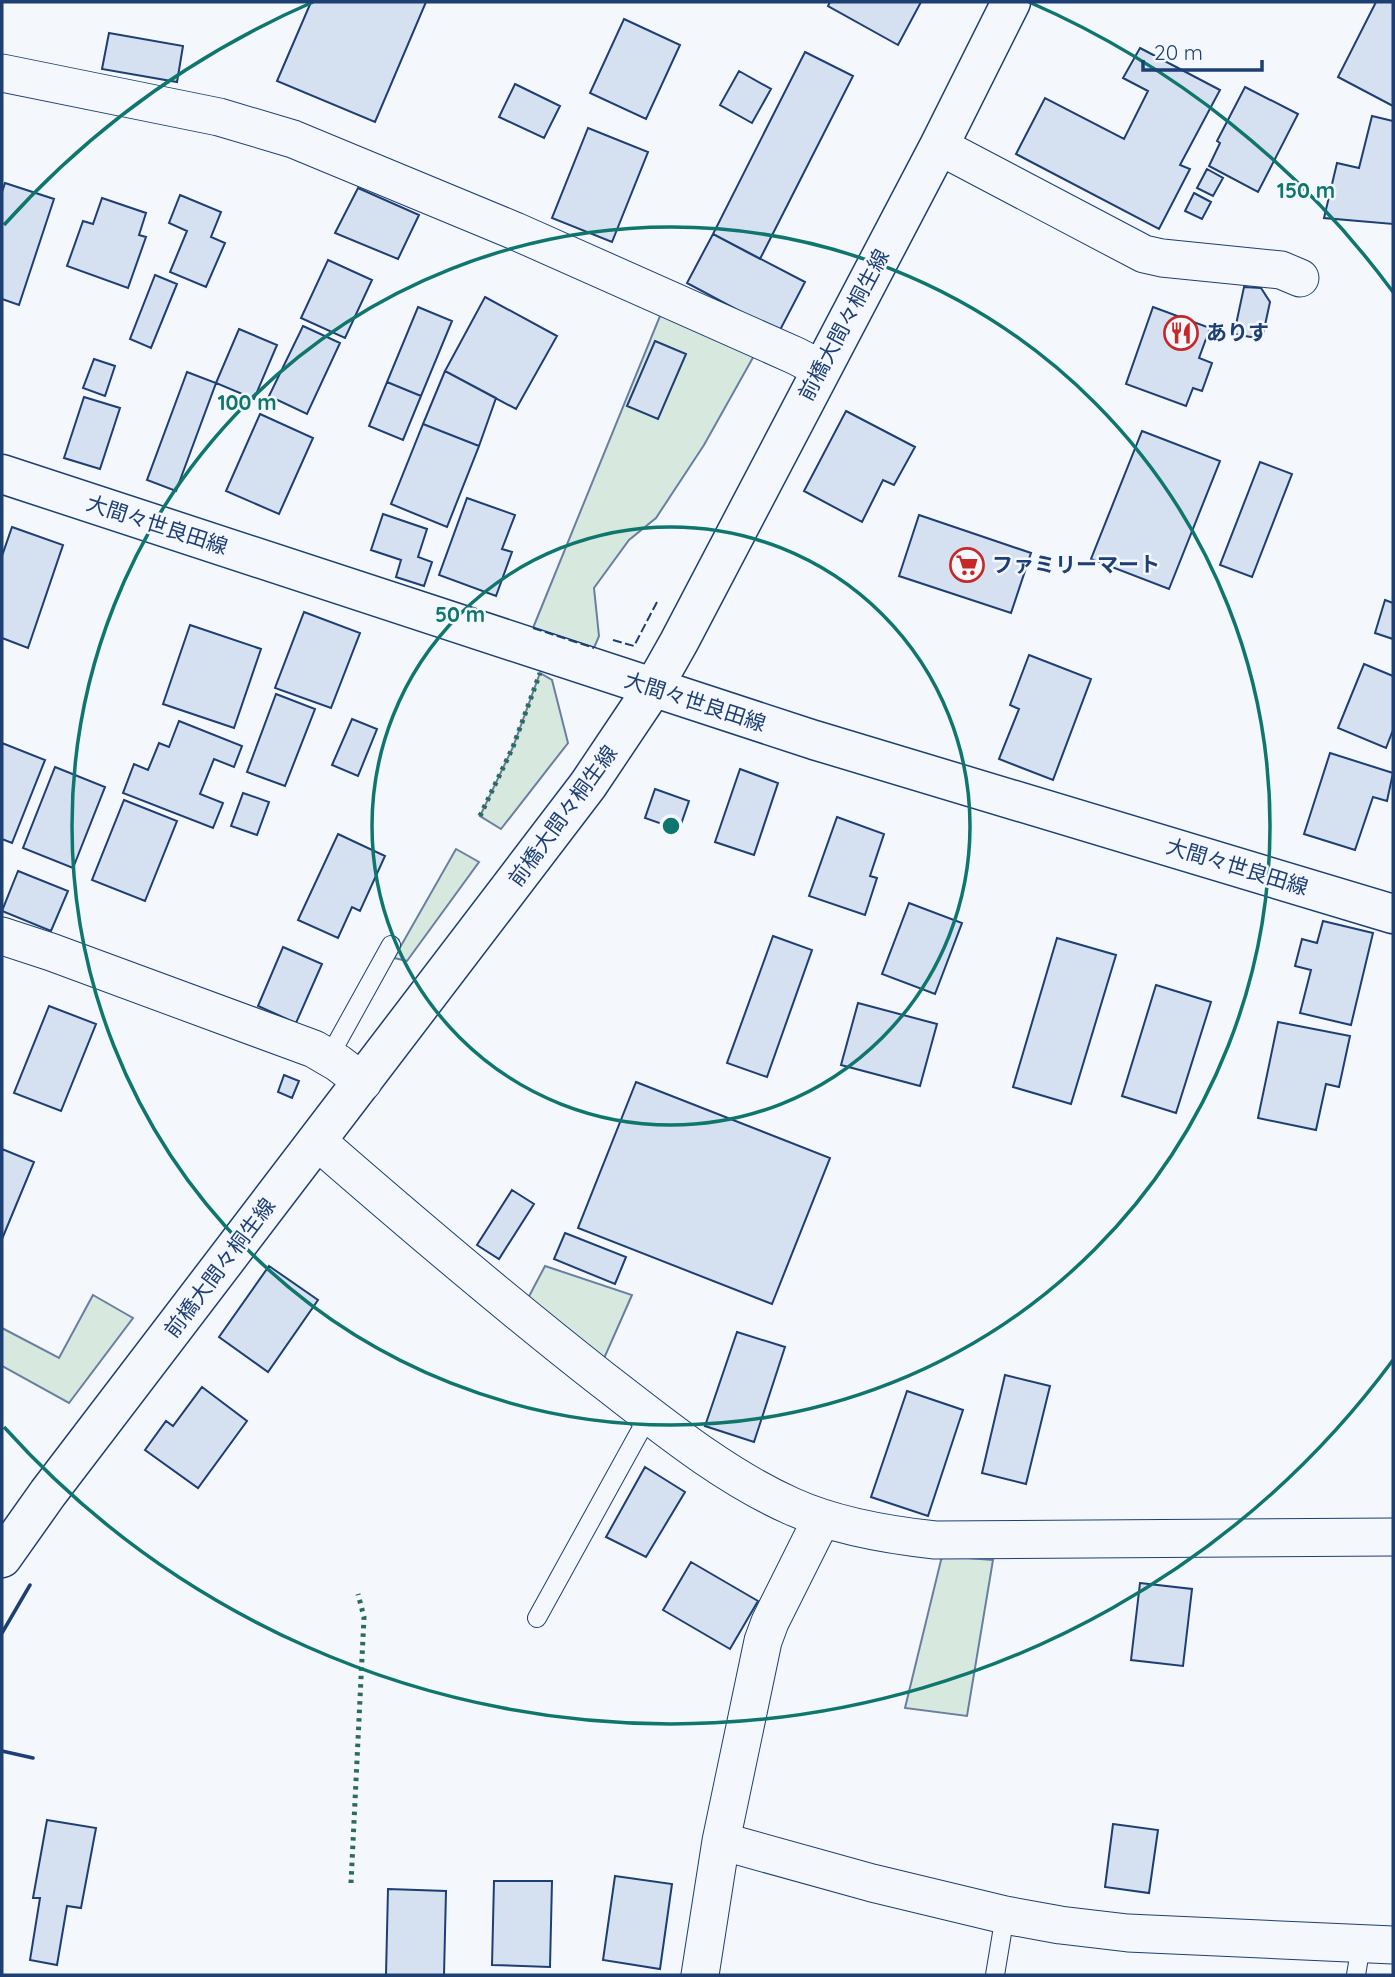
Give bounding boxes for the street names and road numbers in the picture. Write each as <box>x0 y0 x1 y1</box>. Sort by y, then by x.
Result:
street label: 前橋大間々桐生線 <box>792 244 894 405</box>
street label: 大間々世良田線 <box>83 489 231 559</box>
street label: 大間々世良田線 <box>621 666 769 736</box>
street label: 前橋大間々桐生線 <box>502 740 622 891</box>
street label: 大間々世良田線 <box>1163 832 1311 900</box>
street label: 前橋大間々桐生線 <box>158 1192 280 1342</box>

